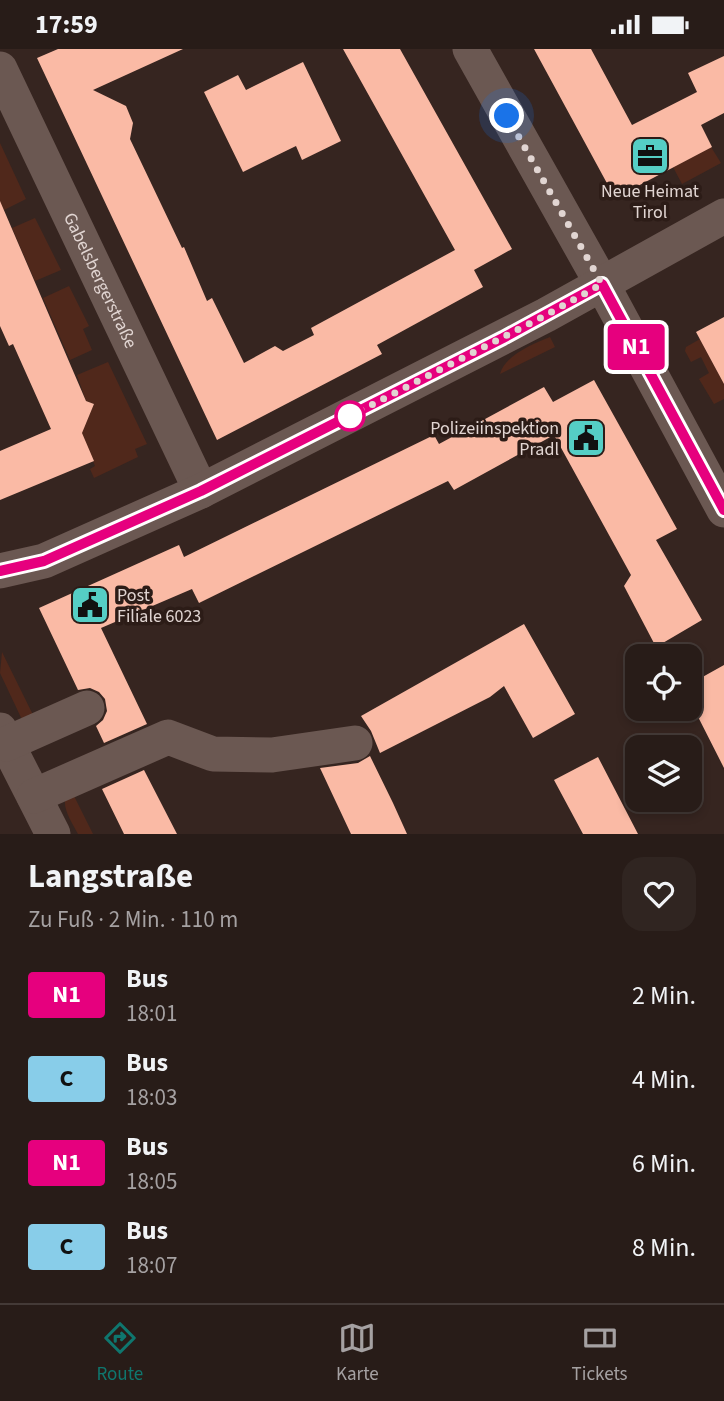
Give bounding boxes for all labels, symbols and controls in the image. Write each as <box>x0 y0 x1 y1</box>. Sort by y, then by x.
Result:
text: 17:59 <box>35 6 98 43</box>
your location <box>489 98 524 133</box>
office icon: Neue Heimat Tirol <box>629 135 671 177</box>
place label: Neue Heimat Tirol <box>601 179 699 225</box>
street label: Gabelsbergerstraße <box>58 208 144 352</box>
line badge: N1 <box>604 324 668 370</box>
text: N1 <box>622 329 650 364</box>
unlabelled marker <box>335 401 365 431</box>
place label: Polizeiinspektion Pradl <box>430 416 559 462</box>
public building icon: Polizeiinspektion Pradl <box>565 417 607 459</box>
place label: Post Filiale 6023 <box>117 583 201 629</box>
public building icon: Post Filiale 6023 <box>69 584 111 626</box>
map controls <box>625 644 702 812</box>
button: locate <box>625 644 702 721</box>
button: layers <box>625 735 702 812</box>
text: Langstraße <box>28 853 193 900</box>
button: heart <box>622 857 696 931</box>
text: Zu Fuß · 2 Min. · 110 m <box>28 903 238 936</box>
text: Bus <box>126 960 168 997</box>
text: N1 <box>52 977 81 1012</box>
text: 2 Min. <box>632 977 696 1014</box>
text: 18:01 <box>126 997 177 1030</box>
text: Bus <box>126 1044 168 1081</box>
text: C <box>60 1061 73 1096</box>
text: 4 Min. <box>632 1061 696 1098</box>
text: 18:03 <box>126 1081 177 1114</box>
text: Bus <box>126 1128 168 1165</box>
text: N1 <box>52 1145 81 1180</box>
text: 6 Min. <box>632 1145 696 1182</box>
text: 18:05 <box>126 1165 177 1198</box>
text: Bus <box>126 1212 168 1249</box>
text: C <box>60 1229 73 1264</box>
text: 8 Min. <box>632 1229 696 1266</box>
text: 18:07 <box>126 1249 177 1282</box>
tab: Route <box>96 1319 143 1388</box>
tab: Karte <box>336 1319 379 1388</box>
tab: Tickets <box>572 1319 628 1388</box>

